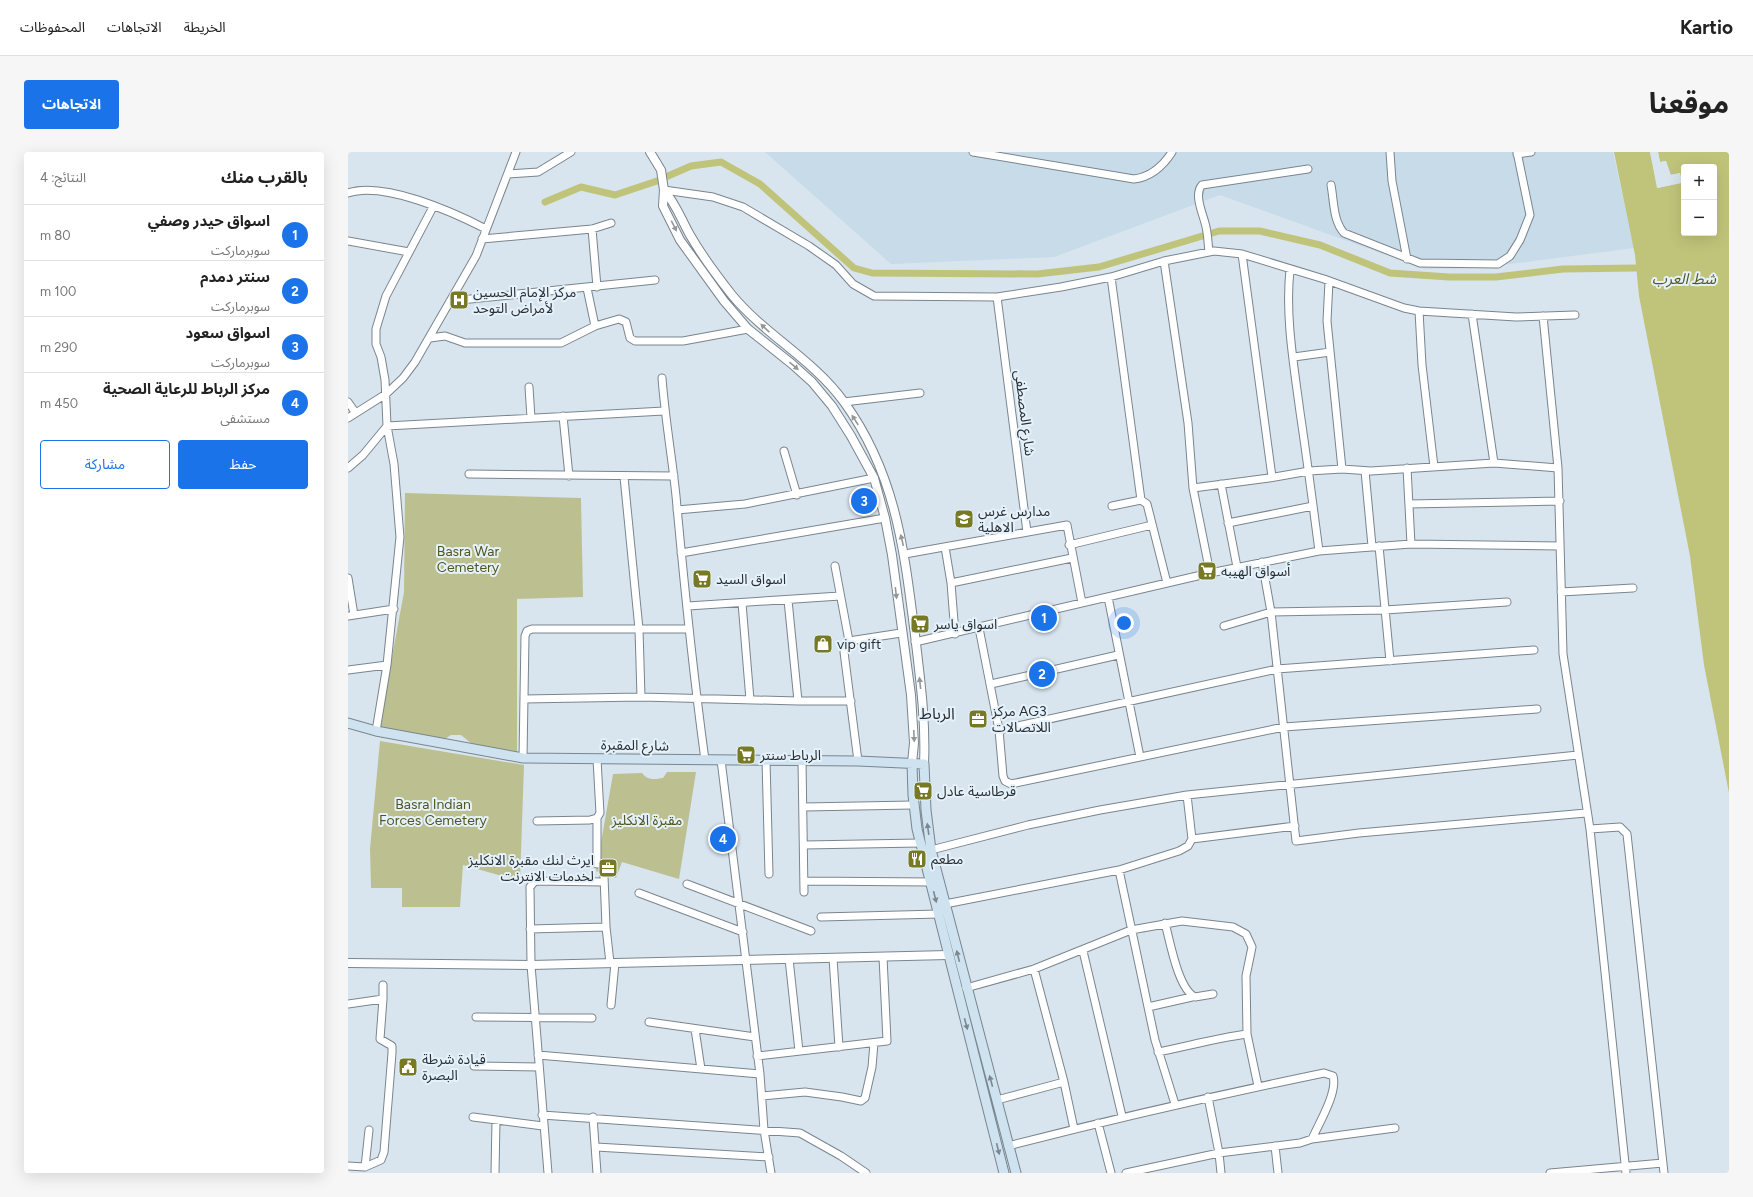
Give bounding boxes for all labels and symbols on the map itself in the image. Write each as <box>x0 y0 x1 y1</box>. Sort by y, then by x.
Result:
one-way arrow <box>670 221 677 232</box>
water label: شط العرب <box>1652 270 1716 288</box>
place label: مركز الإمام الحسين لأمراض التوحد <box>473 284 576 317</box>
hospital icon: مركز الإمام الحسين لأمراض التوحد <box>448 289 470 311</box>
one-way arrow <box>760 324 769 333</box>
one-way arrow <box>789 361 799 370</box>
street label: شارع المصطفى <box>1009 369 1038 457</box>
one-way arrow <box>851 415 859 425</box>
pin: 3 <box>851 486 877 516</box>
place label: مدارس غرس الاهلية <box>978 503 1050 536</box>
school or university icon: مدارس غرس الاهلية <box>953 508 975 530</box>
one-way arrow <box>898 534 904 546</box>
park label: Basra War Cemetery <box>437 543 500 576</box>
supermarket icon: أسواق الهيبه <box>1196 560 1218 582</box>
place label: أسواق الهيبه <box>1221 562 1291 580</box>
supermarket icon: اسواق السيد <box>691 568 713 590</box>
place label: اسواق السيد <box>716 571 786 588</box>
one-way arrow <box>893 587 899 599</box>
pin: 1 <box>1031 603 1057 633</box>
supermarket icon: اسواق ياسر <box>909 613 931 635</box>
your location <box>1114 613 1134 633</box>
place label: اسواق ياسر <box>933 616 997 633</box>
shop icon: vip gift <box>812 633 834 655</box>
place label: vip gift <box>837 636 881 653</box>
pin: 2 <box>1029 659 1055 689</box>
one-way arrow <box>917 677 923 689</box>
place label: مركز AG3 اللاتصالات <box>991 703 1051 736</box>
district label: الرباط <box>919 704 955 723</box>
office icon: مركز AG3 اللاتصالات <box>967 708 989 730</box>
one-way arrow <box>911 730 917 743</box>
street label: شارع المقبرة <box>601 736 669 757</box>
supermarket icon: الرباط سنتر <box>735 744 757 766</box>
place label: الرباط سنتر <box>759 747 821 764</box>
supermarket icon: قرطاسية عادل <box>912 780 934 802</box>
place label: قرطاسية عادل <box>937 783 1016 800</box>
park label: Basra Indian Forces Cemetery <box>379 796 488 829</box>
park label: مقبرة الانكليز <box>611 812 682 829</box>
one-way arrow <box>924 823 931 835</box>
pin: 4 <box>710 824 736 854</box>
restaurant icon: مطعم <box>906 848 928 870</box>
place label: مطعم <box>931 851 963 870</box>
place label: ايرث لنك مقبرة الانكليز لخدمات الانترنت <box>467 852 594 885</box>
office icon: ايرث لنك مقبرة الانكليز لخدمات الانترنت <box>597 857 619 879</box>
one-way arrow <box>932 891 938 903</box>
one-way arrow <box>955 949 961 961</box>
one-way arrow <box>963 1017 969 1030</box>
place label: قيادة شرطة البصرة <box>422 1051 486 1084</box>
public building icon: قيادة شرطة البصرة <box>397 1056 419 1078</box>
one-way arrow <box>988 1075 994 1087</box>
one-way arrow <box>996 1143 1002 1156</box>

